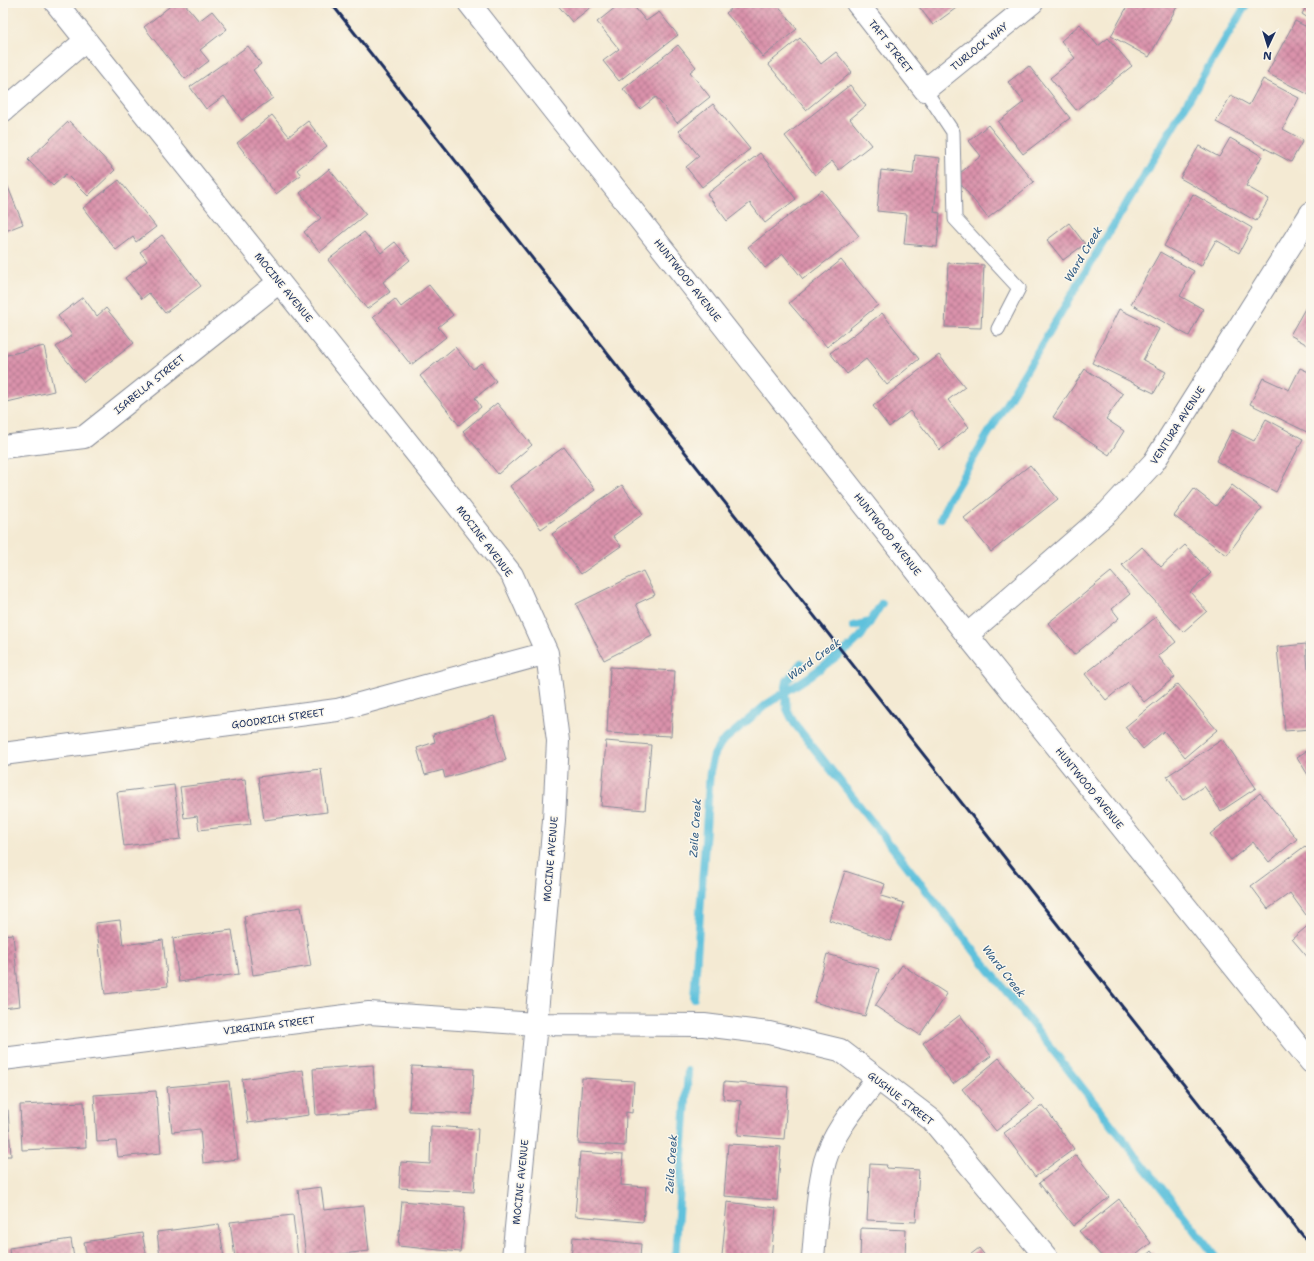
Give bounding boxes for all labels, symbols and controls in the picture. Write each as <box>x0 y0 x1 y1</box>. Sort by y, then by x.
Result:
street label: TAFT STREET <box>866 17 916 76</box>
street label: TURLOCK WAY <box>948 19 1011 73</box>
north arrow <box>1248 26 1288 66</box>
text: N <box>1262 48 1272 63</box>
water label: Ward Creek <box>1061 223 1106 285</box>
street label: HUNTWOOD AVENUE <box>651 236 724 324</box>
street label: MOCINE AVENUE <box>252 250 316 325</box>
street label: ISABELLA STREET <box>111 352 188 417</box>
street label: VENTURA AVENUE <box>1147 384 1208 467</box>
street label: HUNTWOOD AVENUE <box>851 490 924 578</box>
street label: MOCINE AVENUE <box>454 503 516 579</box>
water label: Ward Creek <box>785 635 845 684</box>
street label: GOODRICH STREET <box>231 706 326 731</box>
street label: HUNTWOOD AVENUE <box>1053 745 1127 832</box>
water label: Zeile Creek <box>686 797 705 858</box>
street label: MOCINE AVENUE <box>540 816 561 902</box>
water label: Ward Creek <box>978 942 1029 1001</box>
street label: VIRGINIA STREET <box>223 1013 316 1038</box>
street label: GUSHUE STREET <box>865 1069 936 1128</box>
water label: Zeile Creek <box>662 1133 681 1194</box>
street label: MOCINE AVENUE <box>510 1139 531 1225</box>

